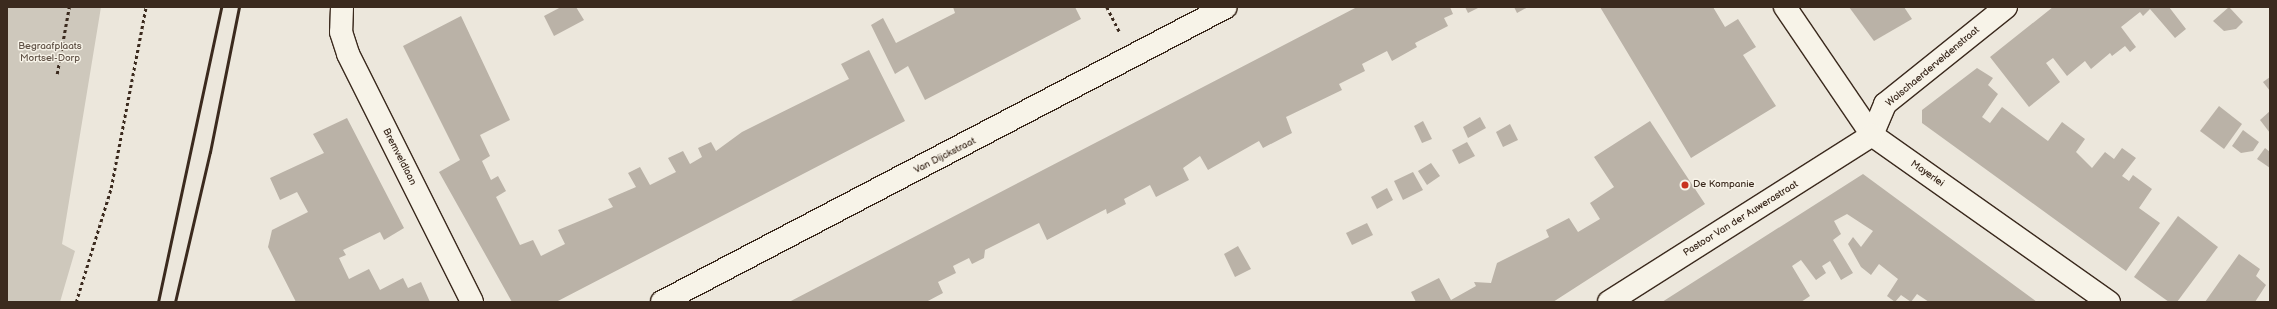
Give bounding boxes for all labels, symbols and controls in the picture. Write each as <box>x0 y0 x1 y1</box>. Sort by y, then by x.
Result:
street label: Wolschaerderveldenstraat <box>1884 24 1982 110</box>
park label: Begraafplaats Mortsel-Dorp <box>18 40 82 64</box>
street label: Bremveldlaan <box>380 127 418 187</box>
street label: Van Dijckstraat <box>912 135 978 177</box>
street label: Mayerlei <box>1908 158 1946 190</box>
street label: Pastoor Van der Auwerastraat <box>1681 179 1801 259</box>
place label: De Kompanie <box>1693 179 1754 191</box>
marker: De Kompanie <box>1680 180 1690 190</box>

